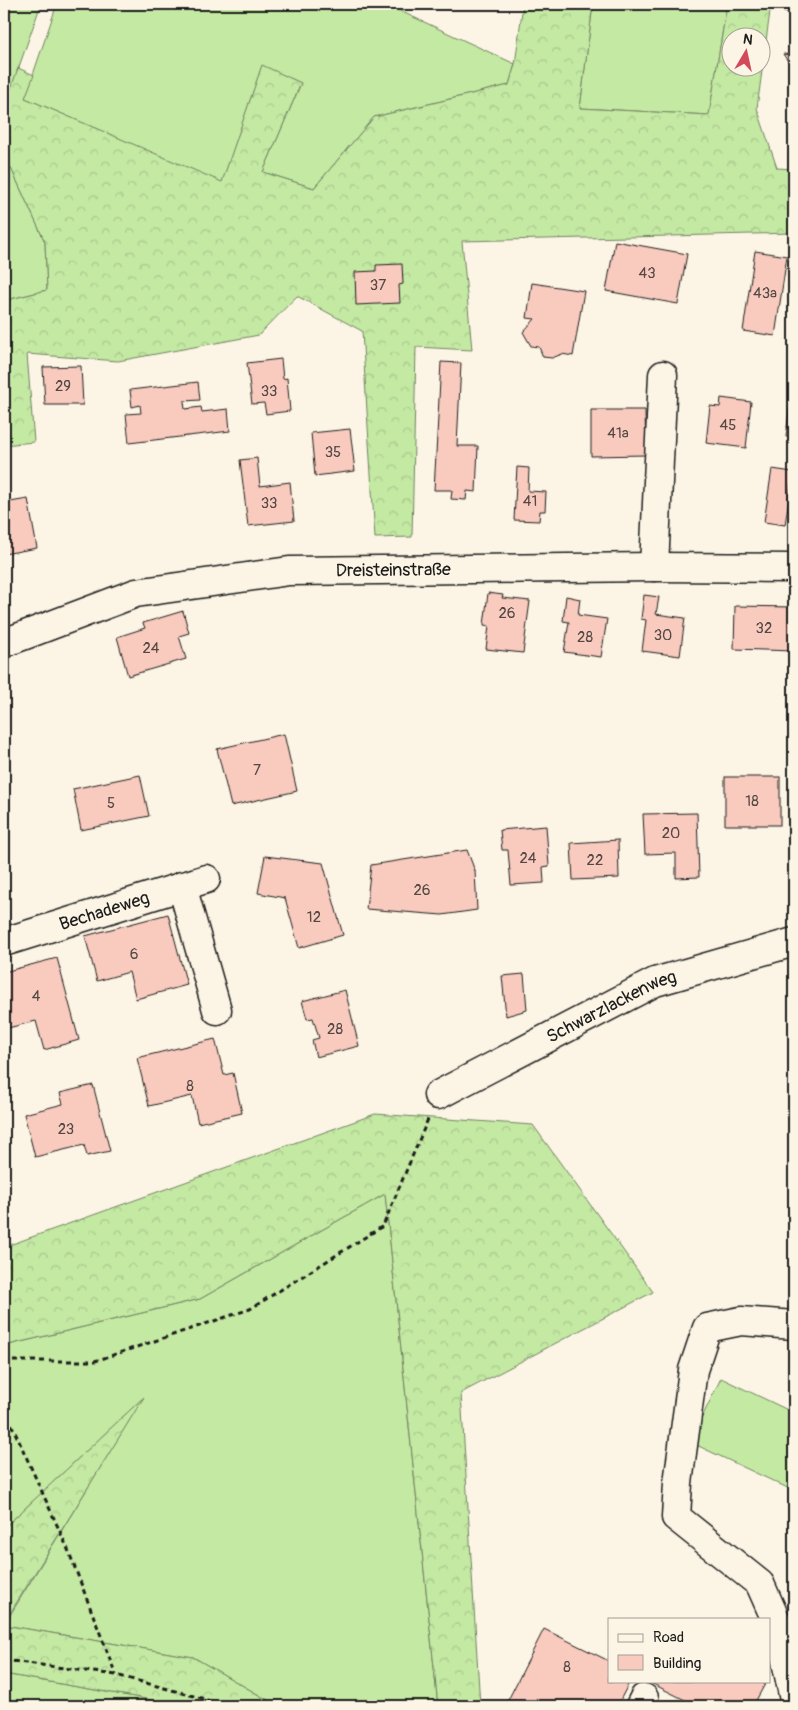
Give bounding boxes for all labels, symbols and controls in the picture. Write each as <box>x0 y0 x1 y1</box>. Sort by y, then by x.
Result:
north arrow <box>720 28 770 78</box>
text: N <box>742 31 754 49</box>
house number: 43 <box>638 264 656 283</box>
house number: 37 <box>370 276 386 295</box>
house number: 43a <box>753 284 777 303</box>
house number: 29 <box>55 377 71 396</box>
house number: 33 <box>261 382 277 401</box>
house number: 45 <box>720 416 736 435</box>
house number: 41a <box>607 424 629 443</box>
house number: 35 <box>325 443 341 462</box>
house number: 41 <box>523 492 537 511</box>
house number: 33 <box>261 494 277 513</box>
street label: Dreisteinstraße <box>335 558 451 582</box>
house number: 26 <box>498 604 516 623</box>
house number: 32 <box>756 619 772 638</box>
house number: 30 <box>654 626 672 645</box>
house number: 28 <box>577 628 593 647</box>
house number: 24 <box>142 639 160 658</box>
house number: 7 <box>253 761 261 780</box>
house number: 18 <box>745 792 759 811</box>
house number: 5 <box>107 794 115 813</box>
house number: 20 <box>662 824 680 843</box>
house number: 24 <box>519 849 537 868</box>
house number: 22 <box>587 851 603 870</box>
house number: 26 <box>413 881 431 900</box>
street label: Bechadeweg <box>57 886 152 936</box>
house number: 12 <box>307 908 321 927</box>
house number: 6 <box>130 945 138 964</box>
street label: Schwarzlackenweg <box>543 965 679 1049</box>
house number: 4 <box>32 987 41 1006</box>
house number: 28 <box>327 1020 343 1039</box>
house number: 8 <box>186 1077 194 1096</box>
house number: 23 <box>58 1120 74 1139</box>
legend <box>608 1618 770 1682</box>
text: Road <box>653 1628 684 1647</box>
text: Building <box>653 1654 701 1673</box>
house number: 8 <box>563 1658 571 1677</box>

